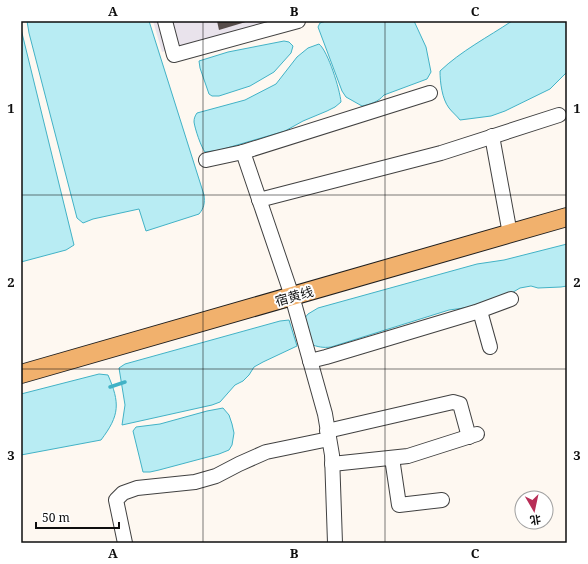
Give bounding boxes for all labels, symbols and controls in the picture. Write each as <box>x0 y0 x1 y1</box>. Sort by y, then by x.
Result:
text: A <box>108 2 118 20</box>
text: B <box>290 2 299 20</box>
text: C <box>471 2 480 20</box>
text: 1 <box>7 99 15 117</box>
text: 1 <box>573 99 581 117</box>
text: 2 <box>7 273 15 291</box>
text: 2 <box>573 273 581 291</box>
street label: 宿黄线 <box>273 282 315 310</box>
text: 3 <box>7 446 15 464</box>
text: 3 <box>573 446 581 464</box>
north arrow <box>514 490 554 530</box>
scale bar <box>36 504 119 530</box>
text: 50 m <box>42 509 70 526</box>
text: 北 <box>529 512 542 529</box>
text: A <box>108 544 118 562</box>
text: B <box>290 544 299 562</box>
text: C <box>471 544 480 562</box>

